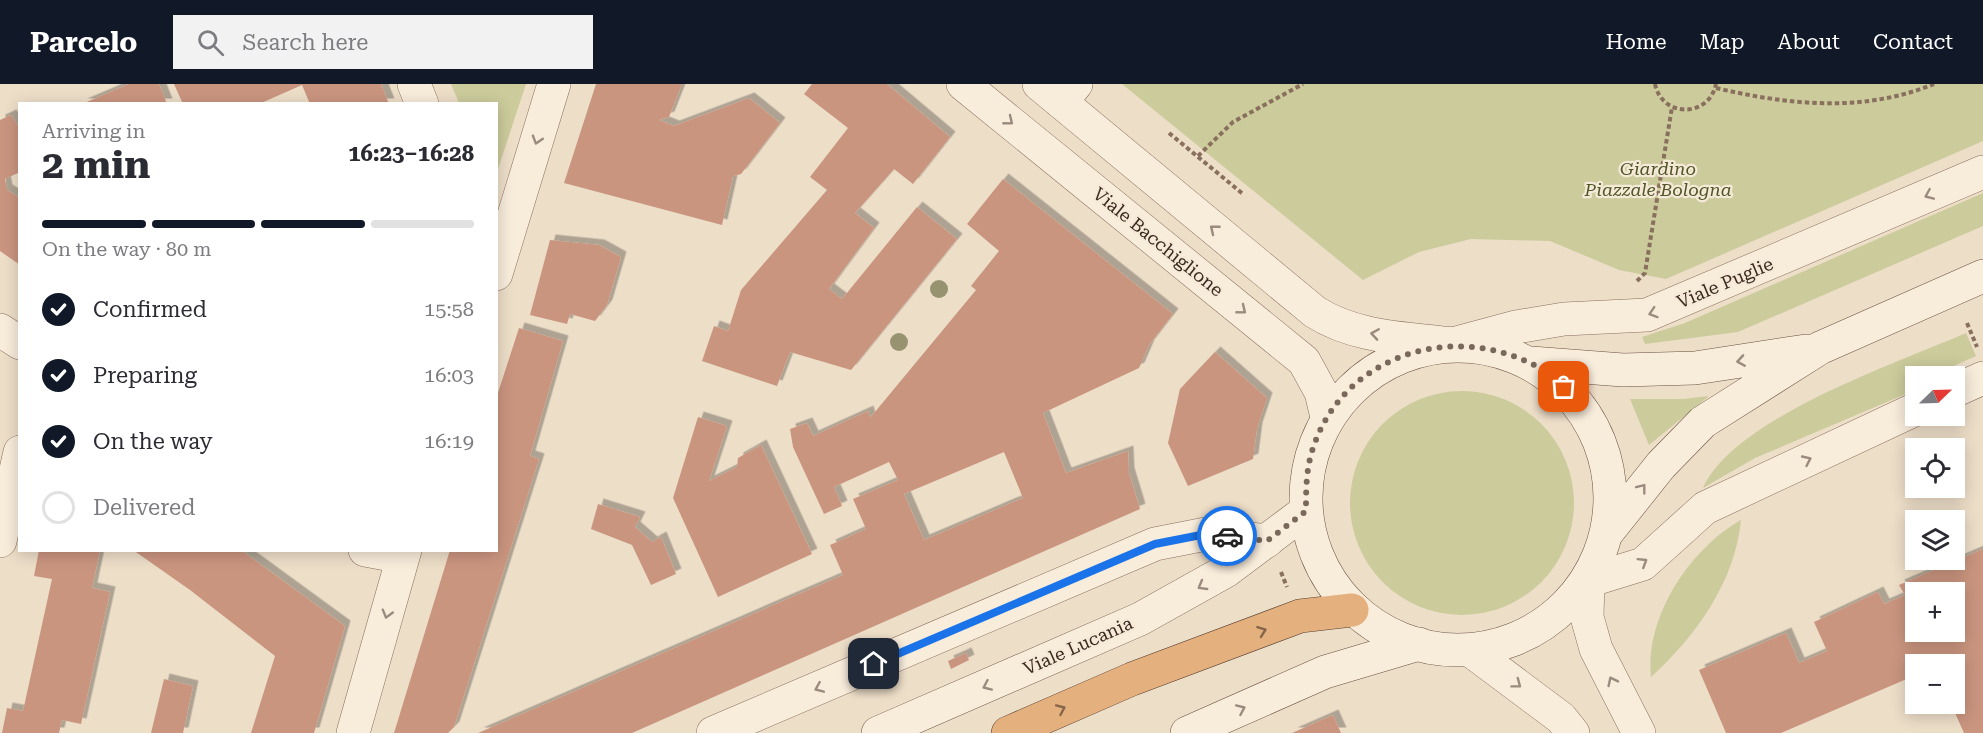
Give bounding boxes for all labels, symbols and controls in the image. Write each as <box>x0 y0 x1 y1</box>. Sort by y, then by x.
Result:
search box <box>173 15 593 69</box>
text: Parcelo <box>30 26 137 59</box>
icon: search <box>194 26 227 59</box>
text: Search here <box>242 30 368 55</box>
text: Home <box>1606 30 1667 54</box>
text: Map <box>1700 30 1745 54</box>
text: About <box>1778 30 1840 54</box>
text: Contact <box>1873 30 1953 54</box>
one-way arrow <box>1002 114 1013 125</box>
text: Arriving in <box>42 119 145 143</box>
one-way arrow <box>532 134 544 145</box>
text: 16:23–16:28 <box>348 141 474 166</box>
text: 2 min <box>42 142 150 188</box>
park label: Giardino Piazzale Bologna <box>1583 158 1732 200</box>
street label: Viale Bacchiglione <box>1089 183 1228 301</box>
one-way arrow <box>1925 188 1936 200</box>
one-way arrow <box>1210 225 1221 236</box>
text: On the way · 80 m <box>42 237 212 261</box>
street label: Viale Puglie <box>1674 253 1776 312</box>
icon: check <box>42 293 75 326</box>
text: Confirmed <box>93 297 207 322</box>
text: 15:58 <box>424 297 474 321</box>
one-way arrow <box>1235 303 1246 314</box>
one-way arrow <box>1648 305 1659 318</box>
one-way arrow <box>1370 328 1380 341</box>
one-way arrow <box>1737 354 1747 367</box>
icon: check <box>42 359 75 392</box>
pin <box>1538 361 1589 412</box>
text: Preparing <box>93 363 197 388</box>
text: 16:03 <box>424 363 474 387</box>
north arrow <box>1905 366 1965 426</box>
map controls <box>1905 366 1965 714</box>
icon: bag <box>1547 370 1580 403</box>
icon: check <box>42 425 75 458</box>
text: On the way <box>93 429 213 454</box>
text: 16:19 <box>424 429 474 453</box>
button: locate <box>1905 438 1965 498</box>
one-way arrow <box>1800 456 1811 468</box>
one-way arrow <box>1635 484 1646 495</box>
text: Delivered <box>93 495 195 520</box>
courier <box>1197 506 1257 566</box>
button: layers <box>1905 510 1965 570</box>
icon: car <box>1211 520 1244 553</box>
one-way arrow <box>1637 557 1647 569</box>
one-way arrow <box>1198 578 1208 590</box>
button: + <box>1905 582 1965 642</box>
one-way arrow <box>382 608 394 619</box>
street label: Viale Lucania <box>1020 612 1136 679</box>
one-way arrow <box>1256 625 1267 638</box>
pin <box>848 638 899 689</box>
icon: home <box>857 647 890 680</box>
button: − <box>1905 654 1965 714</box>
one-way arrow <box>1511 677 1522 688</box>
one-way arrow <box>1607 677 1619 688</box>
one-way arrow <box>982 678 993 690</box>
one-way arrow <box>815 681 826 693</box>
one-way arrow <box>1055 705 1066 717</box>
one-way arrow <box>1234 705 1245 717</box>

